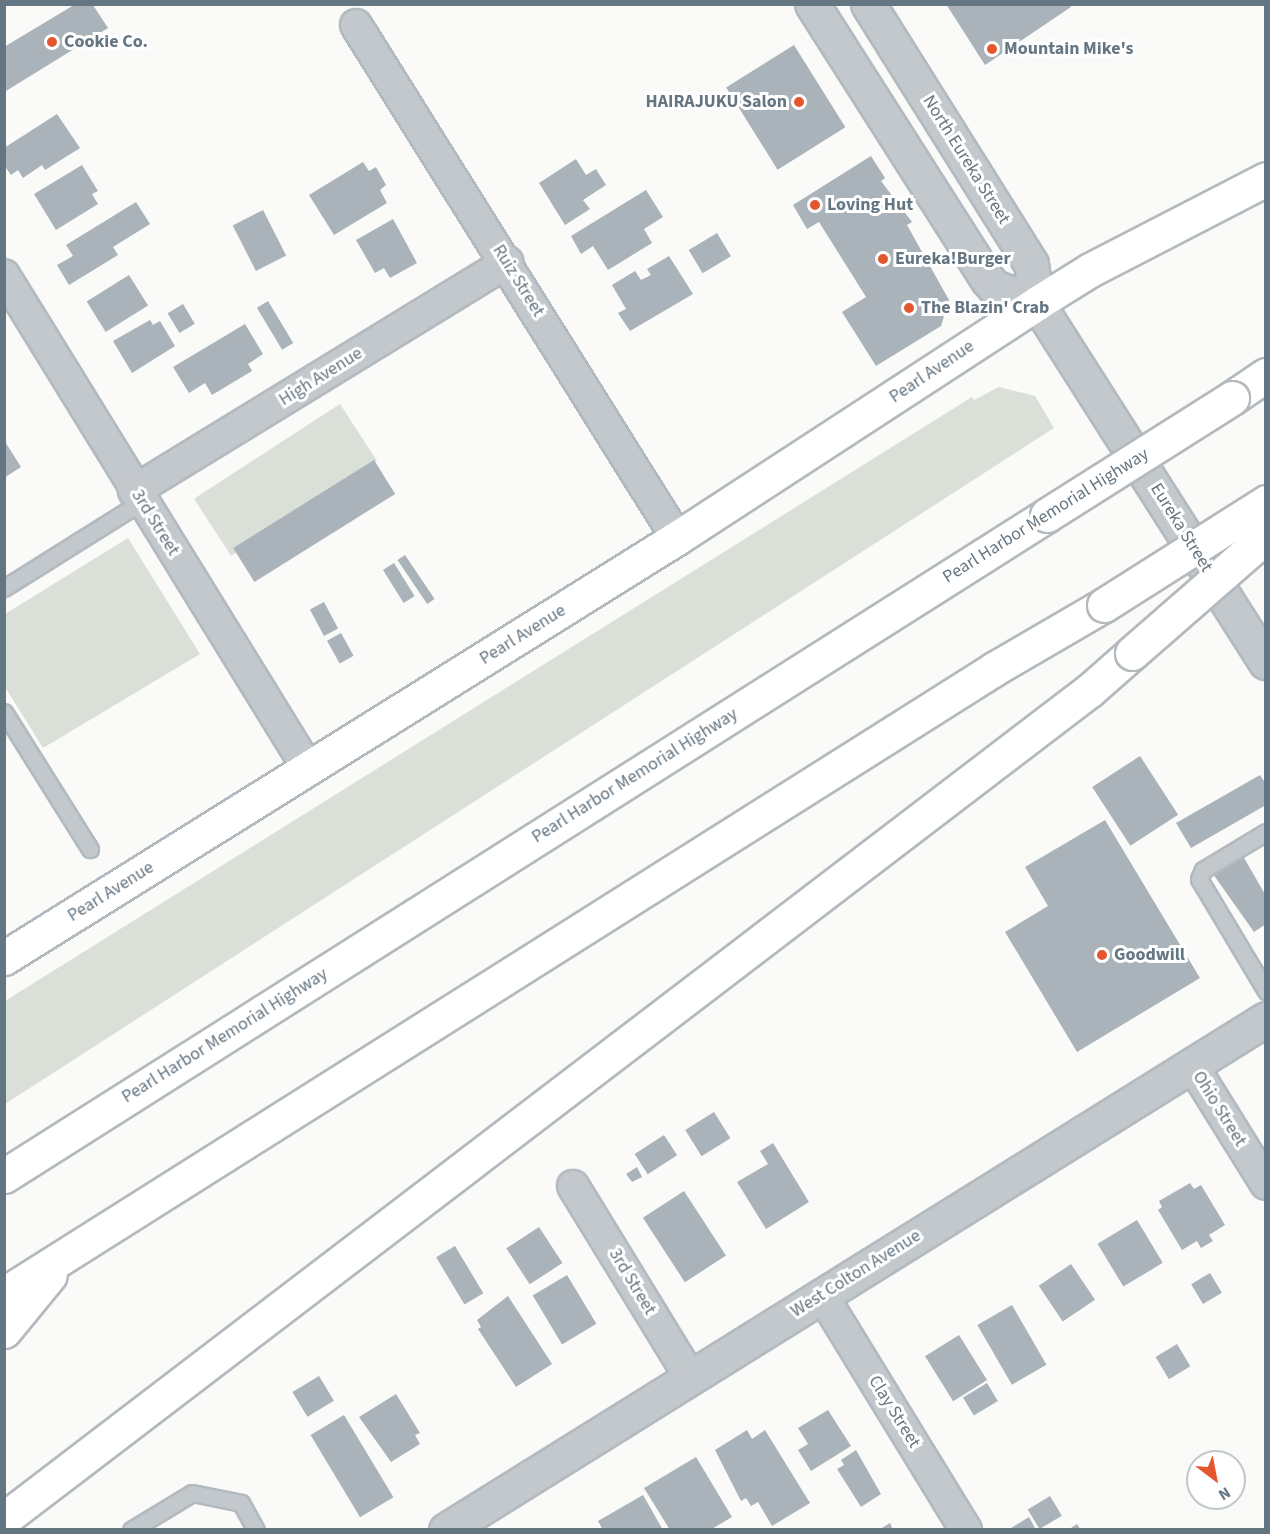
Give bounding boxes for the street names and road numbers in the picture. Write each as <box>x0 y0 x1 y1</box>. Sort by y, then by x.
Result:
street label: North Eureka Street <box>918 92 1014 228</box>
street label: Ruiz Street <box>487 241 549 321</box>
street label: Pearl Avenue <box>886 336 978 408</box>
street label: High Avenue <box>275 343 367 411</box>
street label: Pearl Harbor Memorial Highway <box>939 444 1153 588</box>
street label: Eureka Street <box>1145 480 1217 576</box>
street label: 3rd Street <box>126 486 184 560</box>
street label: Pearl Avenue <box>476 600 570 670</box>
street label: Pearl Harbor Memorial Highway <box>528 704 742 848</box>
street label: Pearl Avenue <box>64 857 158 927</box>
street label: Pearl Harbor Memorial Highway <box>118 964 332 1108</box>
street label: Ohio Street <box>1187 1067 1251 1151</box>
street label: West Colton Avenue <box>787 1225 925 1323</box>
street label: 3rd Street <box>604 1245 660 1319</box>
street label: Clay Street <box>863 1372 925 1452</box>

